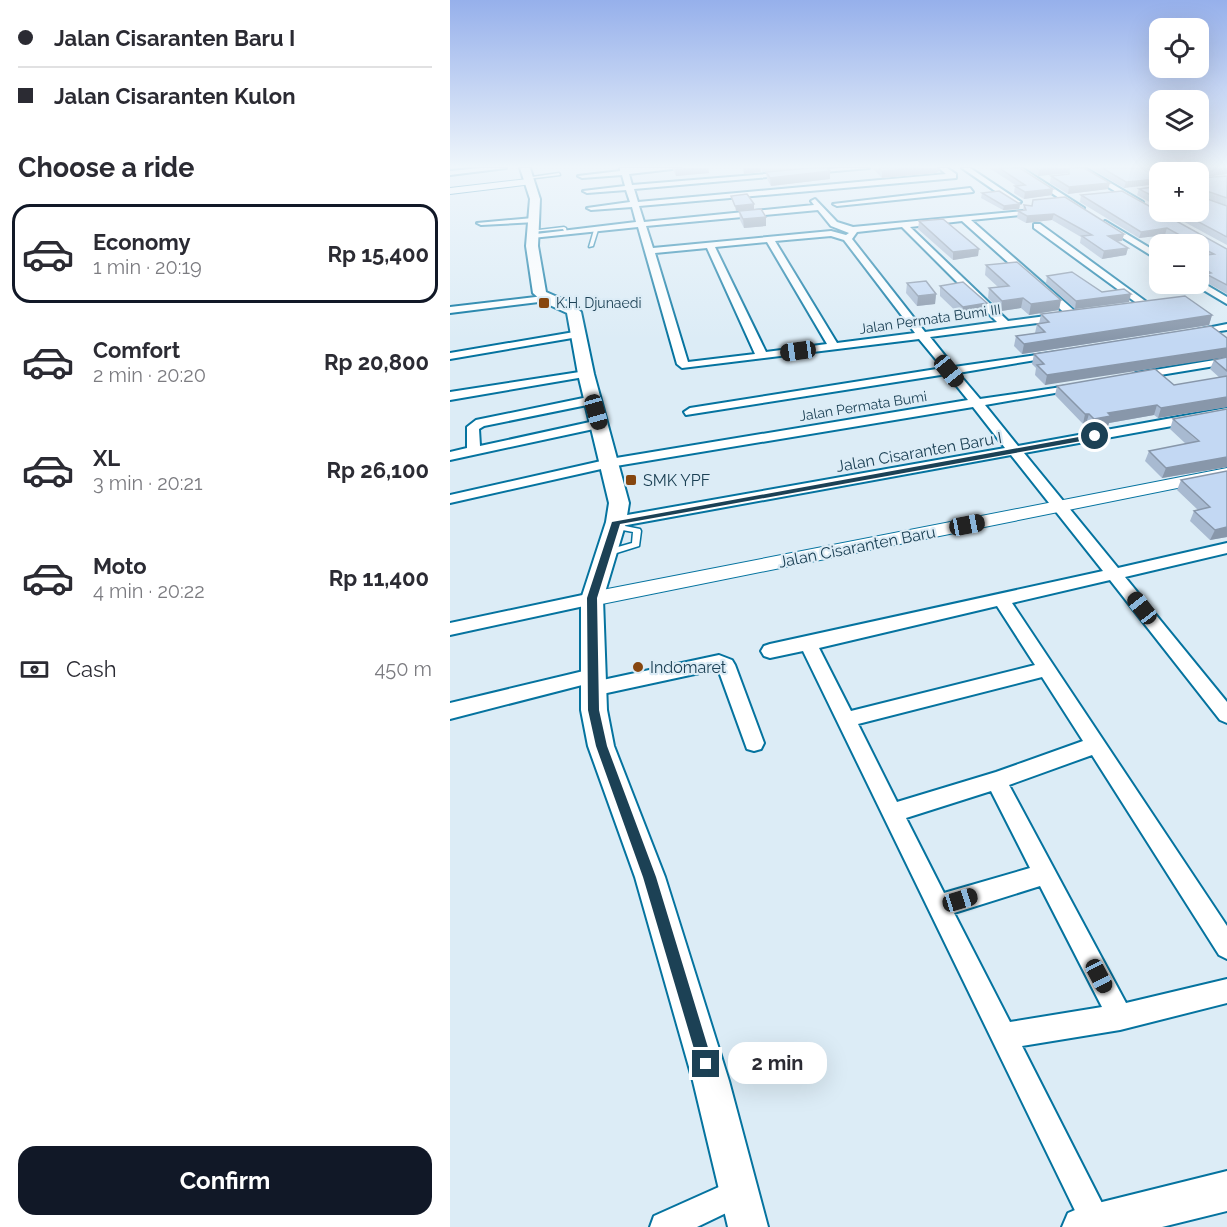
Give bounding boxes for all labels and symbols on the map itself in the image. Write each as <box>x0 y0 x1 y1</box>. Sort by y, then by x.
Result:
place label: K.H. Djunaedi <box>556 295 641 311</box>
marker: K.H. Djunaedi <box>537 296 551 310</box>
street label: Jalan Permata Bumi III <box>858 301 1002 337</box>
car <box>779 340 817 362</box>
car <box>931 351 967 391</box>
street label: Jalan Permata Bumi <box>798 388 928 424</box>
car <box>582 392 610 432</box>
route start <box>1081 422 1108 449</box>
street label: Jalan Cisaranten Baru I <box>835 428 1003 476</box>
place label: SMK YPF <box>643 471 710 490</box>
marker: SMK YPF <box>624 473 638 487</box>
car <box>948 513 986 537</box>
street label: Jalan Cisaranten Baru <box>777 522 937 572</box>
car <box>1124 588 1160 628</box>
place label: Indomaret <box>650 658 727 677</box>
marker: Indomaret <box>631 660 645 674</box>
car <box>940 886 980 914</box>
car <box>1083 956 1115 996</box>
callout: 2 min <box>727 1043 826 1085</box>
route end <box>692 1050 719 1077</box>

